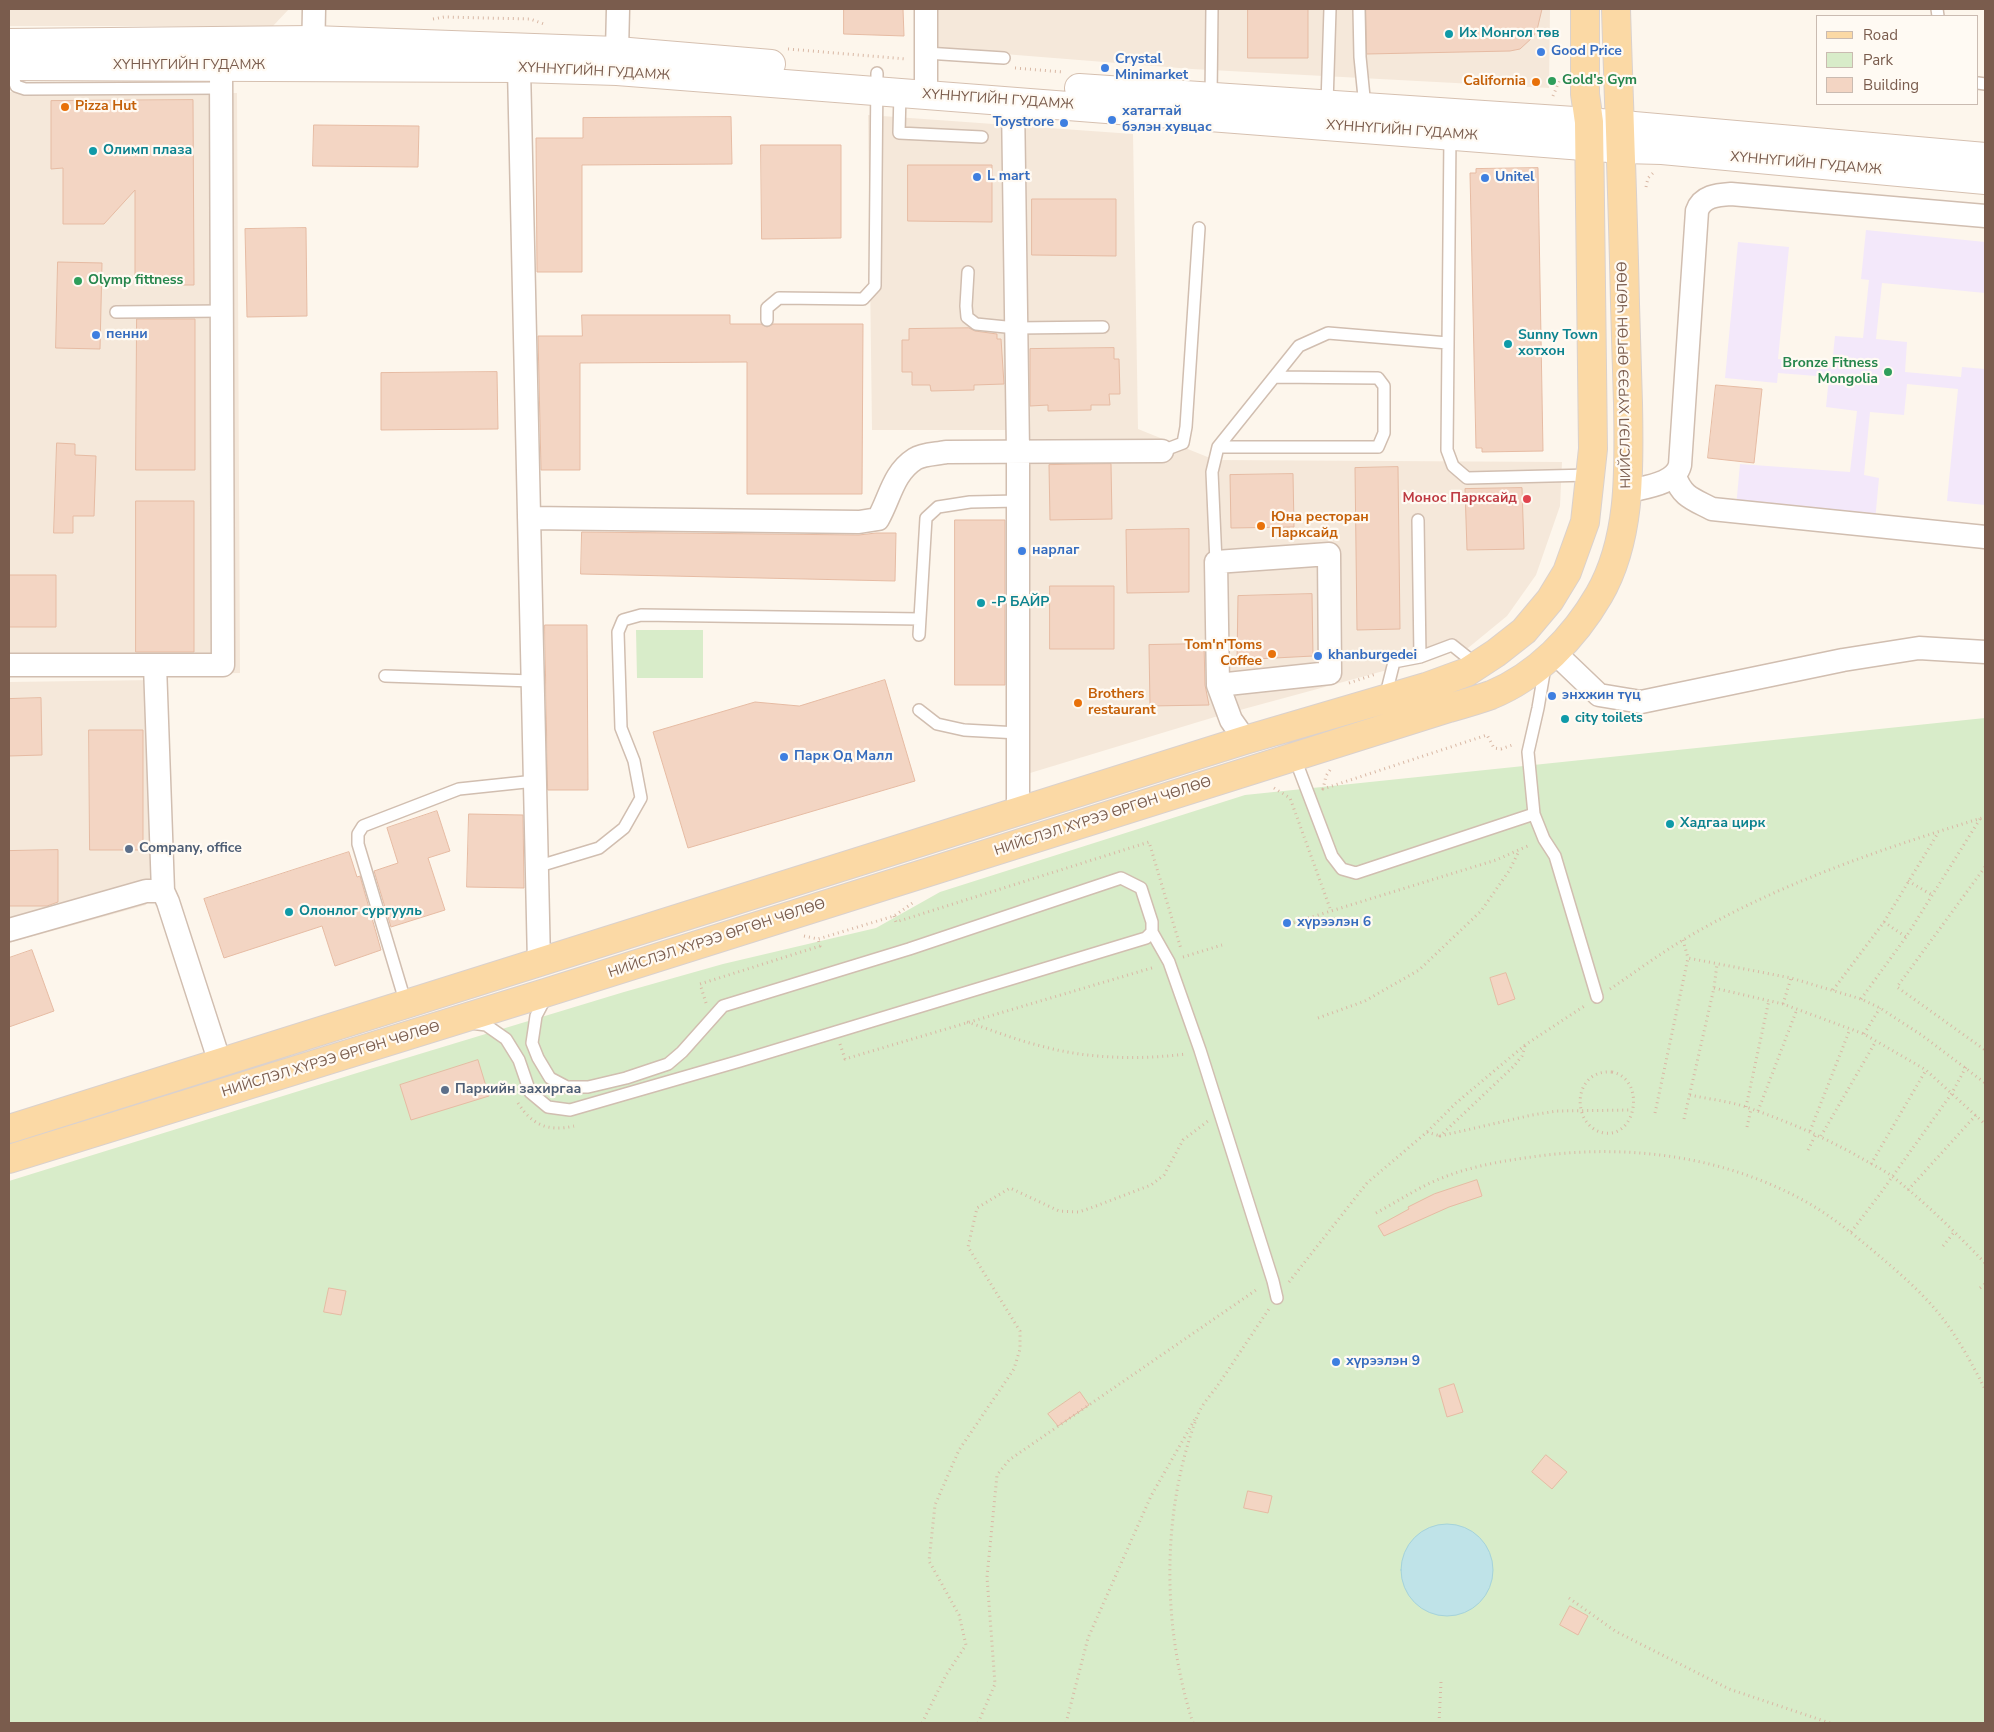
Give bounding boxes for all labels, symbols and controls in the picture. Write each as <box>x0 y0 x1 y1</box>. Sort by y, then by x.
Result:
legend <box>1816 15 1979 105</box>
text: Road <box>1863 25 1898 45</box>
place label: Их Монгол төв <box>1459 26 1559 42</box>
marker: Их Монгол төв <box>1443 28 1455 40</box>
place label: Good Price <box>1551 44 1622 60</box>
marker: Good Price <box>1535 46 1547 58</box>
text: Park <box>1863 50 1893 70</box>
place label: Crystal Minimarket <box>1115 52 1188 84</box>
street label: ХҮННҮГИЙН ГУДАМЖ <box>113 58 265 74</box>
street label: ХҮННҮГИЙН ГУДАМЖ <box>518 60 670 84</box>
marker: Crystal Minimarket <box>1099 62 1111 74</box>
place label: Gold's Gym <box>1562 73 1637 89</box>
place label: California <box>1463 74 1526 90</box>
marker: Gold's Gym <box>1546 75 1558 87</box>
text: Building <box>1863 75 1919 95</box>
marker: California <box>1530 76 1542 88</box>
street label: ХҮННҮГИЙН ГУДАМЖ <box>922 86 1074 114</box>
place label: Pizza Hut <box>75 99 137 115</box>
marker: Pizza Hut <box>59 101 71 113</box>
place label: хатагтай бэлэн хувцас <box>1122 104 1212 136</box>
marker: хатагтай бэлэн хувцас <box>1106 114 1118 126</box>
place label: Toystrore <box>993 115 1054 131</box>
marker: Toystrore <box>1058 117 1070 129</box>
street label: ХҮННҮГИЙН ГУДАМЖ <box>1326 117 1478 145</box>
place label: Олимп плаза <box>103 143 192 159</box>
marker: Олимп плаза <box>87 145 99 157</box>
street label: ХҮННҮГИЙН ГУДАМЖ <box>1730 149 1882 179</box>
place label: L mart <box>987 169 1030 185</box>
place label: Unitel <box>1495 170 1534 186</box>
marker: L mart <box>971 171 983 183</box>
marker: Unitel <box>1479 172 1491 184</box>
street label: НИЙСЛЭЛ ХҮРЭЭ ӨРГӨН ЧӨЛӨӨ <box>1615 261 1635 489</box>
place label: Olymp fittness <box>88 273 183 289</box>
marker: Olymp fittness <box>72 275 84 287</box>
place label: пенни <box>106 327 148 343</box>
place label: Sunny Town хотхон <box>1518 328 1598 361</box>
marker: пенни <box>90 329 102 341</box>
marker: Sunny Town хотхон <box>1502 338 1514 350</box>
place label: Bronze Fitness Mongolia <box>1783 356 1878 388</box>
marker: Bronze Fitness Mongolia <box>1882 366 1894 378</box>
place label: Монос Парксайд <box>1402 491 1517 507</box>
marker: Монос Парксайд <box>1521 493 1533 505</box>
place label: Юна ресторан Парксайд <box>1271 510 1369 542</box>
marker: Юна ресторан Парксайд <box>1255 520 1267 532</box>
place label: нарлаг <box>1032 543 1079 559</box>
marker: нарлаг <box>1016 545 1028 557</box>
place label: -Р БАЙР <box>991 595 1049 611</box>
marker: -Р БАЙР <box>975 597 987 609</box>
place label: Tom'n'Toms Coffee <box>1184 638 1262 670</box>
marker: Tom'n'Toms Coffee <box>1266 648 1278 660</box>
place label: khanburgedei <box>1328 648 1417 664</box>
marker: khanburgedei <box>1312 650 1324 662</box>
place label: Brothers restaurant <box>1088 687 1156 720</box>
place label: энхжин түц <box>1562 688 1641 704</box>
marker: энхжин түц <box>1546 690 1558 702</box>
marker: Brothers restaurant <box>1072 697 1084 709</box>
place label: city toilets <box>1575 711 1643 727</box>
marker: city toilets <box>1559 713 1571 725</box>
place label: Парк Од Малл <box>794 749 893 765</box>
marker: Парк Од Малл <box>778 751 790 763</box>
street label: НИЙСЛЭЛ ХҮРЭЭ ӨРГӨН ЧӨЛӨӨ <box>992 774 1214 860</box>
place label: Хадгаа цирк <box>1680 816 1765 832</box>
marker: Хадгаа цирк <box>1664 818 1676 830</box>
place label: Company, office <box>139 841 242 857</box>
marker: Company, office <box>123 843 135 855</box>
street label: НИЙСЛЭЛ ХҮРЭЭ ӨРГӨН ЧӨЛӨӨ <box>606 896 828 982</box>
place label: Олонлог сургууль <box>299 904 422 920</box>
marker: Олонлог сургууль <box>283 906 295 918</box>
place label: хүрээлэн 6 <box>1297 915 1371 931</box>
marker: хүрээлэн 6 <box>1281 917 1293 929</box>
street label: НИЙСЛЭЛ ХҮРЭЭ ӨРГӨН ЧӨЛӨӨ <box>220 1019 442 1101</box>
place label: Паркийн захиргаа <box>455 1082 581 1098</box>
marker: Паркийн захиргаа <box>439 1084 451 1096</box>
place label: хүрээлэн 9 <box>1346 1354 1420 1370</box>
marker: хүрээлэн 9 <box>1330 1356 1342 1368</box>

